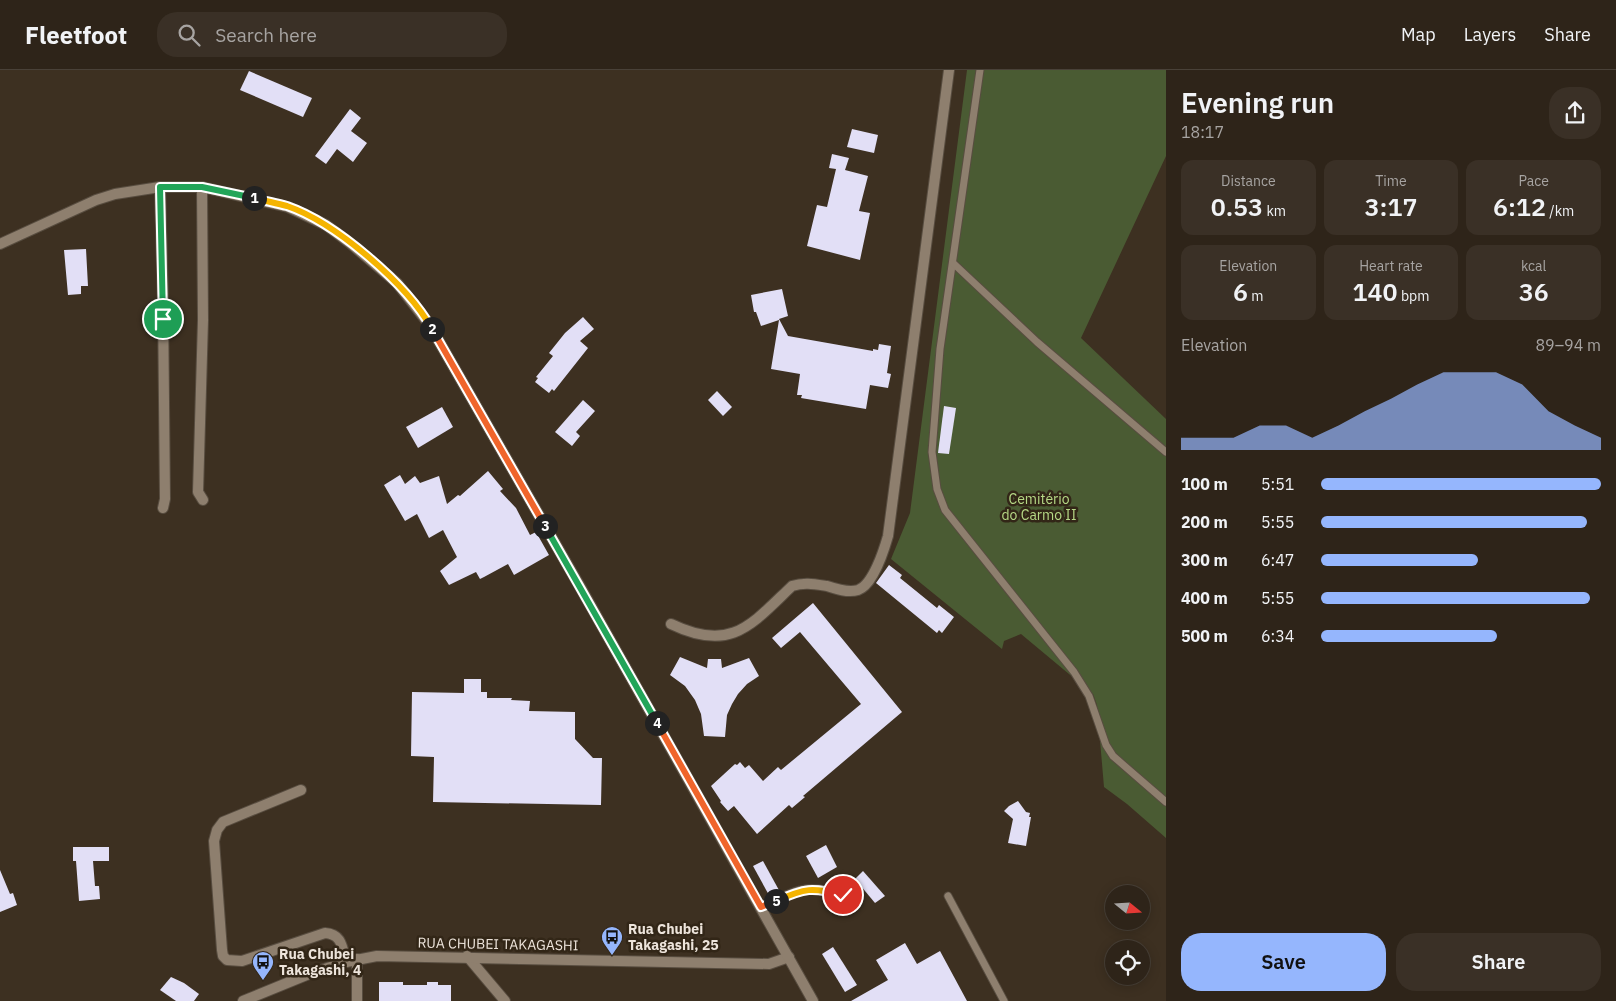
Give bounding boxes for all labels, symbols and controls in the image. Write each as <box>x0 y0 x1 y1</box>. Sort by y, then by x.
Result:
search box <box>157 12 507 57</box>
text: Fleetfoot <box>25 19 127 51</box>
icon: search <box>175 21 203 49</box>
text: Search here <box>215 23 317 47</box>
text: Map <box>1401 23 1436 46</box>
text: Layers <box>1464 23 1516 46</box>
text: Share <box>1544 23 1591 46</box>
text: Evening run <box>1181 84 1334 121</box>
button: share <box>1549 87 1601 139</box>
text: 18:17 <box>1181 122 1224 142</box>
text: Distance <box>1221 172 1276 190</box>
text: Time <box>1375 172 1407 190</box>
text: Pace <box>1518 172 1549 190</box>
pin: 1 <box>242 186 266 210</box>
text: 1 <box>250 189 259 207</box>
text: 0.53 <box>1211 190 1263 223</box>
text: 3:17 <box>1365 190 1417 223</box>
text: 6:12 <box>1493 190 1546 223</box>
text: km <box>1263 202 1286 220</box>
text: /km <box>1546 202 1574 220</box>
text: Elevation <box>1219 257 1277 275</box>
text: Heart rate <box>1359 257 1423 275</box>
text: kcal <box>1521 257 1546 275</box>
text: 6 <box>1233 275 1248 308</box>
text: 140 <box>1353 275 1398 308</box>
text: 36 <box>1519 275 1549 308</box>
text: m <box>1248 287 1264 305</box>
text: bpm <box>1398 287 1429 305</box>
pin <box>142 298 184 340</box>
icon: arrive <box>149 305 177 333</box>
pin: 2 <box>420 316 444 342</box>
text: 2 <box>428 320 437 338</box>
text: Elevation <box>1181 335 1247 355</box>
text: 89–94 m <box>1535 335 1601 355</box>
text: 100 m <box>1181 474 1228 494</box>
text: 5:51 <box>1261 474 1294 494</box>
park label: Cemitério do Carmo II <box>1001 490 1077 524</box>
text: 200 m <box>1181 512 1228 532</box>
text: 5:55 <box>1261 512 1294 532</box>
pin: 3 <box>532 514 558 538</box>
text: 3 <box>541 517 550 535</box>
text: 300 m <box>1181 550 1228 570</box>
text: 6:47 <box>1261 550 1294 570</box>
text: 400 m <box>1181 588 1228 608</box>
text: 5:55 <box>1261 588 1294 608</box>
text: 500 m <box>1181 626 1228 646</box>
text: 6:34 <box>1261 626 1294 646</box>
pin: 4 <box>644 710 670 736</box>
text: 4 <box>653 714 662 732</box>
pin <box>822 874 864 916</box>
icon: check <box>829 881 857 909</box>
north arrow <box>1105 885 1150 930</box>
map controls <box>1105 885 1150 985</box>
pin: 5 <box>764 888 788 914</box>
text: 5 <box>772 892 781 910</box>
place label: Rua Chubei Takagashi, 25 <box>628 920 719 954</box>
bus stop icon: Rua Chubei Takagashi, 25 <box>600 925 624 956</box>
button: Save <box>1181 933 1386 991</box>
button: Share <box>1396 933 1601 991</box>
street label: RUA CHUBEI TAKAGASHI <box>417 934 579 954</box>
button: locate <box>1105 940 1150 985</box>
place label: Rua Chubei Takagashi, 4 <box>279 945 361 979</box>
bus stop icon: Rua Chubei Takagashi, 4 <box>251 950 275 981</box>

